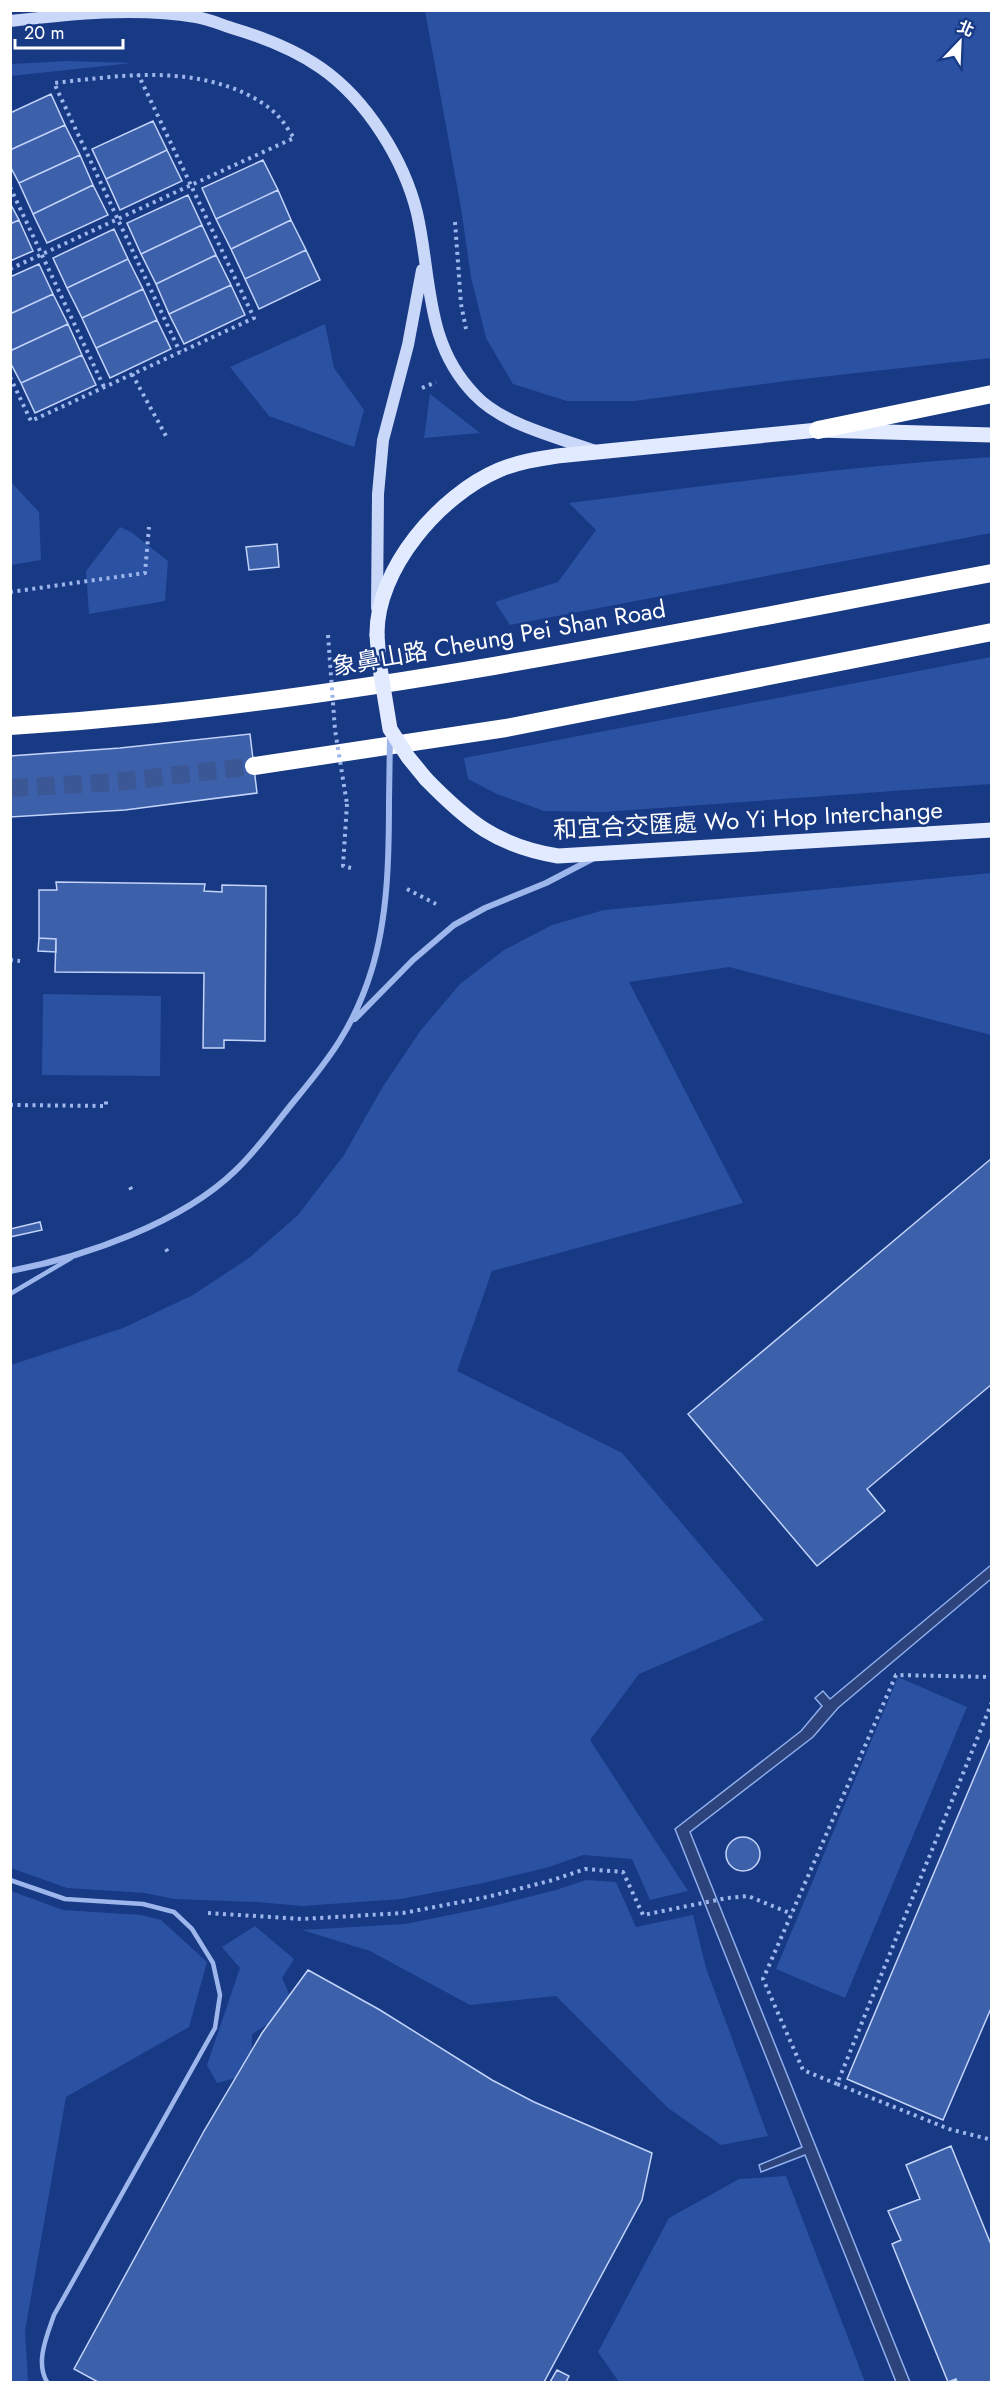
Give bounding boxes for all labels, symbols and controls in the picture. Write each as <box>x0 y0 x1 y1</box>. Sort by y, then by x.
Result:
scale bar <box>15 12 123 50</box>
north arrow <box>930 12 990 72</box>
text: 北 <box>954 15 978 42</box>
text: 20 m <box>24 20 64 46</box>
street label: 象鼻山路 Cheung Pei Shan Road <box>330 591 668 684</box>
street label: 和宜合交匯處 Wo Yi Hop Interchange <box>552 792 944 847</box>

